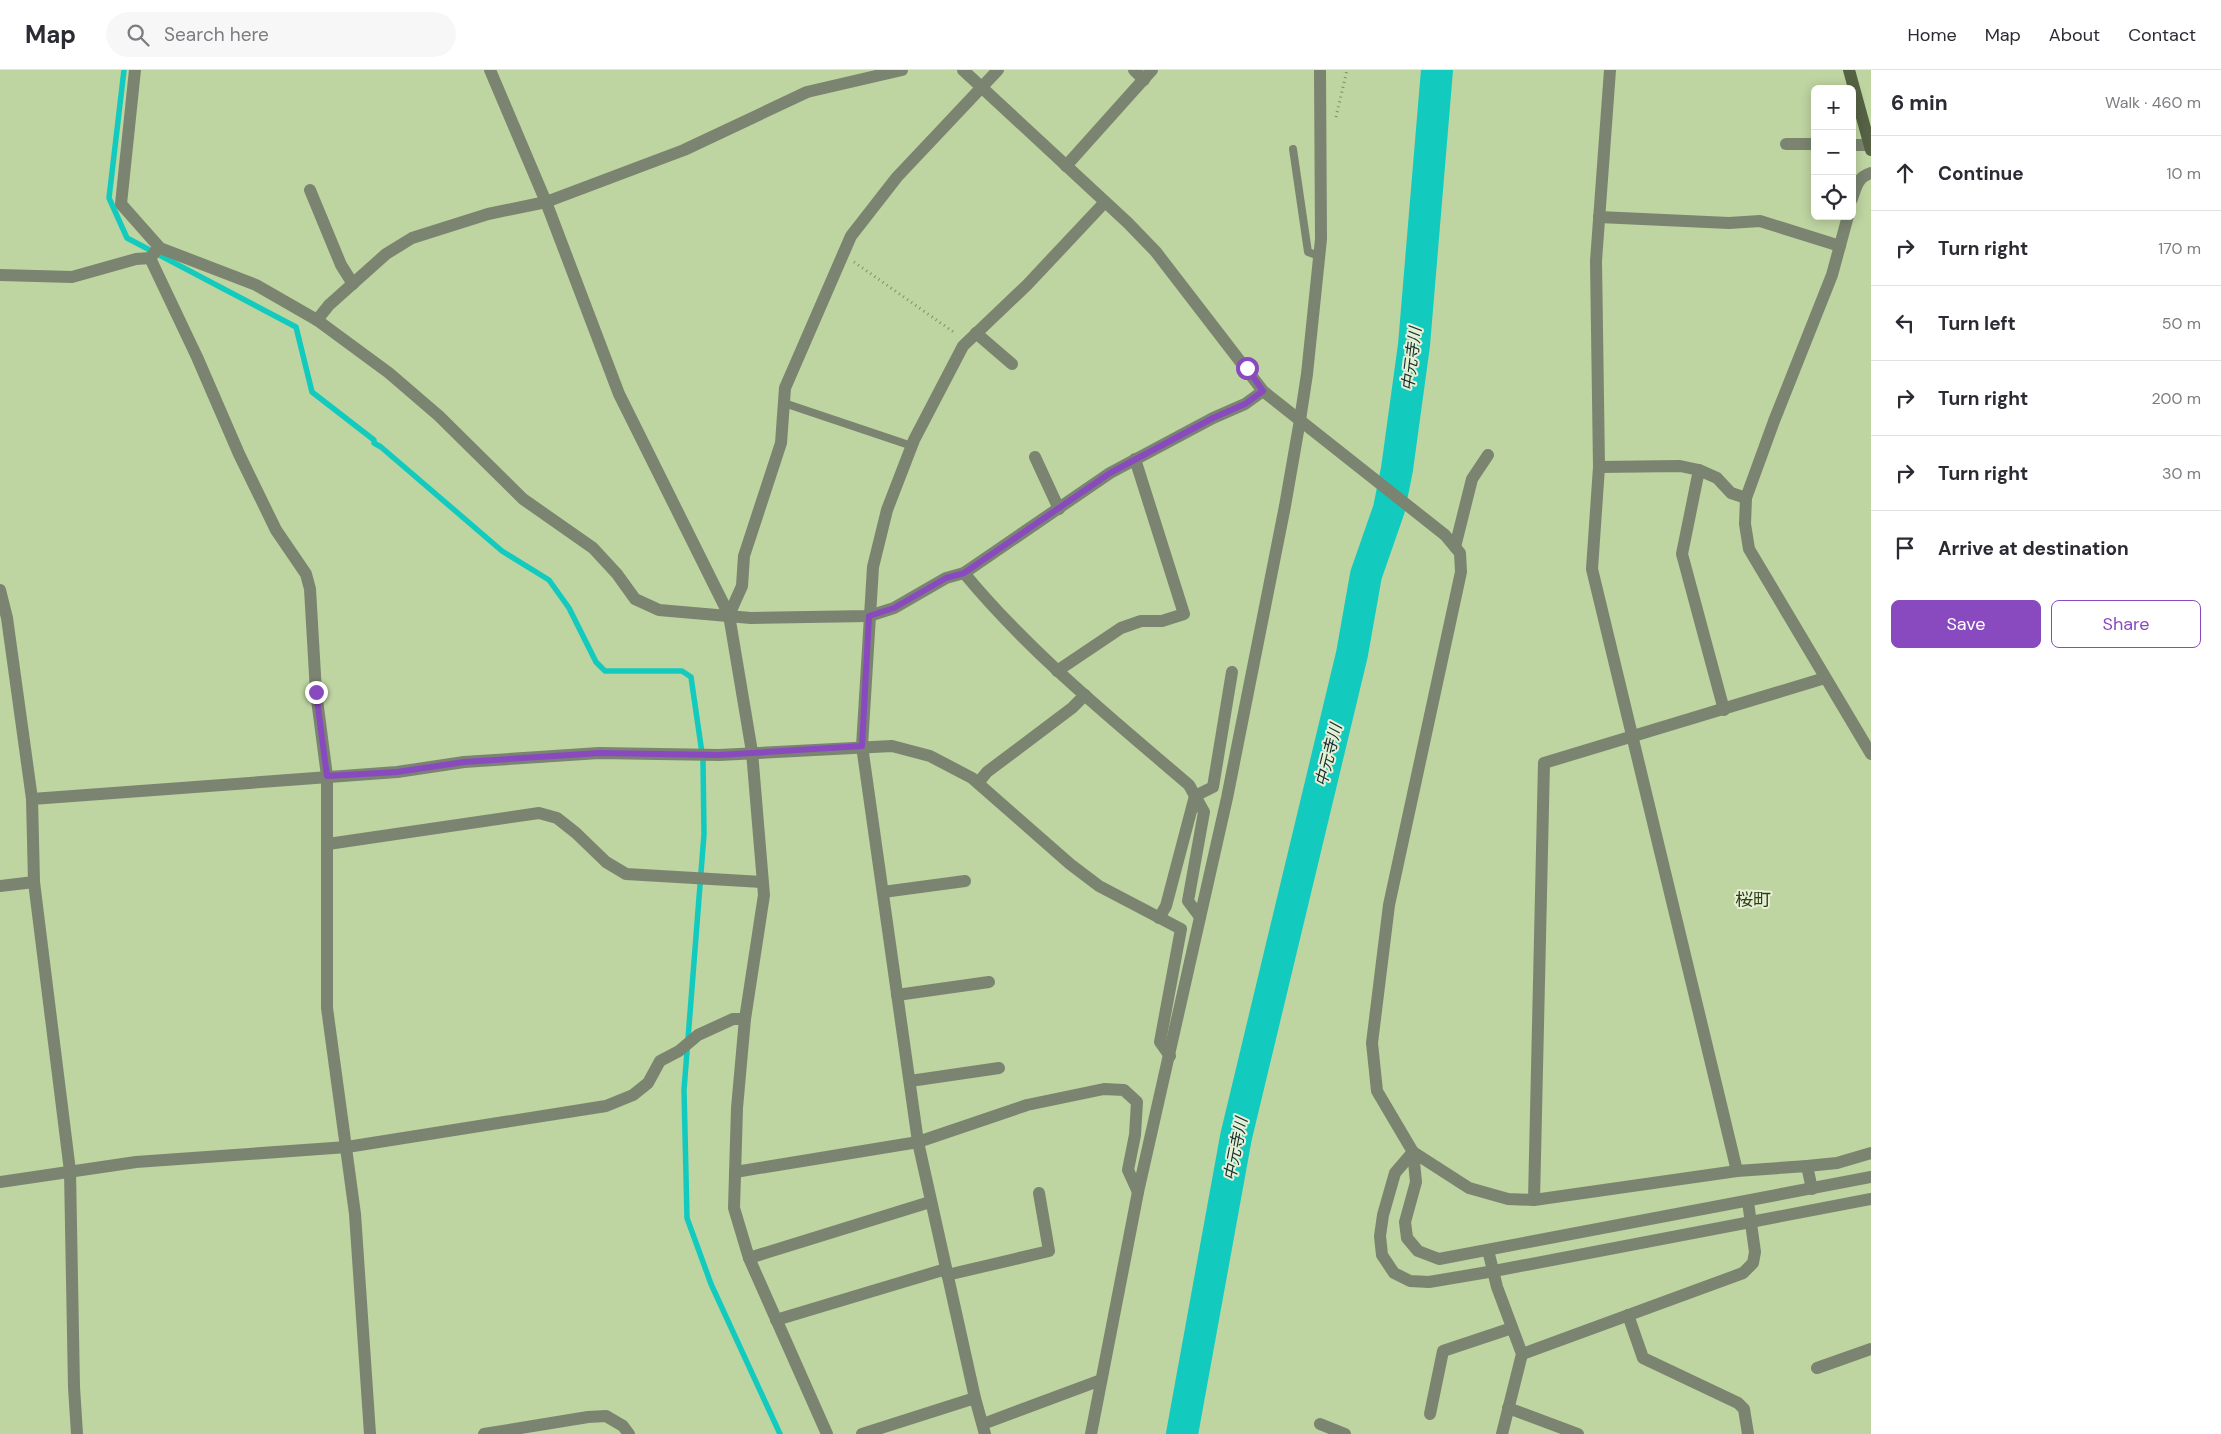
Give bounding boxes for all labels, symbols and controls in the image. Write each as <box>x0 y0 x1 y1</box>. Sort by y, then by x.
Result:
search box <box>106 12 456 57</box>
text: Map <box>25 19 76 50</box>
icon: search <box>124 21 152 49</box>
text: Search here <box>164 22 269 47</box>
text: Home <box>1907 23 1957 47</box>
text: Map <box>1985 23 2021 47</box>
text: About <box>2049 23 2100 47</box>
text: Contact <box>2128 23 2196 47</box>
map controls <box>1811 85 1856 220</box>
button: + <box>1811 85 1856 130</box>
text: 6 min <box>1891 89 1948 117</box>
text: Walk · 460 m <box>2105 92 2201 113</box>
button: − <box>1811 130 1856 175</box>
icon: ahead <box>1891 159 1919 187</box>
text: Continue <box>1938 161 2024 186</box>
text: 10 m <box>2167 163 2201 184</box>
button: locate <box>1811 175 1856 220</box>
icon: right <box>1891 234 1919 262</box>
text: Turn right <box>1938 236 2028 261</box>
text: 170 m <box>2158 238 2201 259</box>
icon: left <box>1891 309 1919 337</box>
text: Turn left <box>1938 311 2016 336</box>
text: 50 m <box>2162 313 2201 334</box>
water label: 中元寺川 <box>1397 324 1426 392</box>
route start <box>1236 357 1259 380</box>
icon: right <box>1891 384 1919 412</box>
text: Turn right <box>1938 386 2028 411</box>
text: 200 m <box>2152 388 2201 409</box>
icon: right <box>1891 459 1919 487</box>
text: Turn right <box>1938 461 2028 486</box>
text: 30 m <box>2162 463 2201 484</box>
icon: arrive <box>1891 534 1919 562</box>
text: Arrive at destination <box>1938 536 2129 561</box>
button: Save <box>1891 600 2041 648</box>
button: Share <box>2051 600 2201 648</box>
route end <box>305 681 328 704</box>
water label: 中元寺川 <box>1311 720 1347 789</box>
district label: 桜町 <box>1735 888 1771 912</box>
water label: 中元寺川 <box>1219 1114 1252 1183</box>

